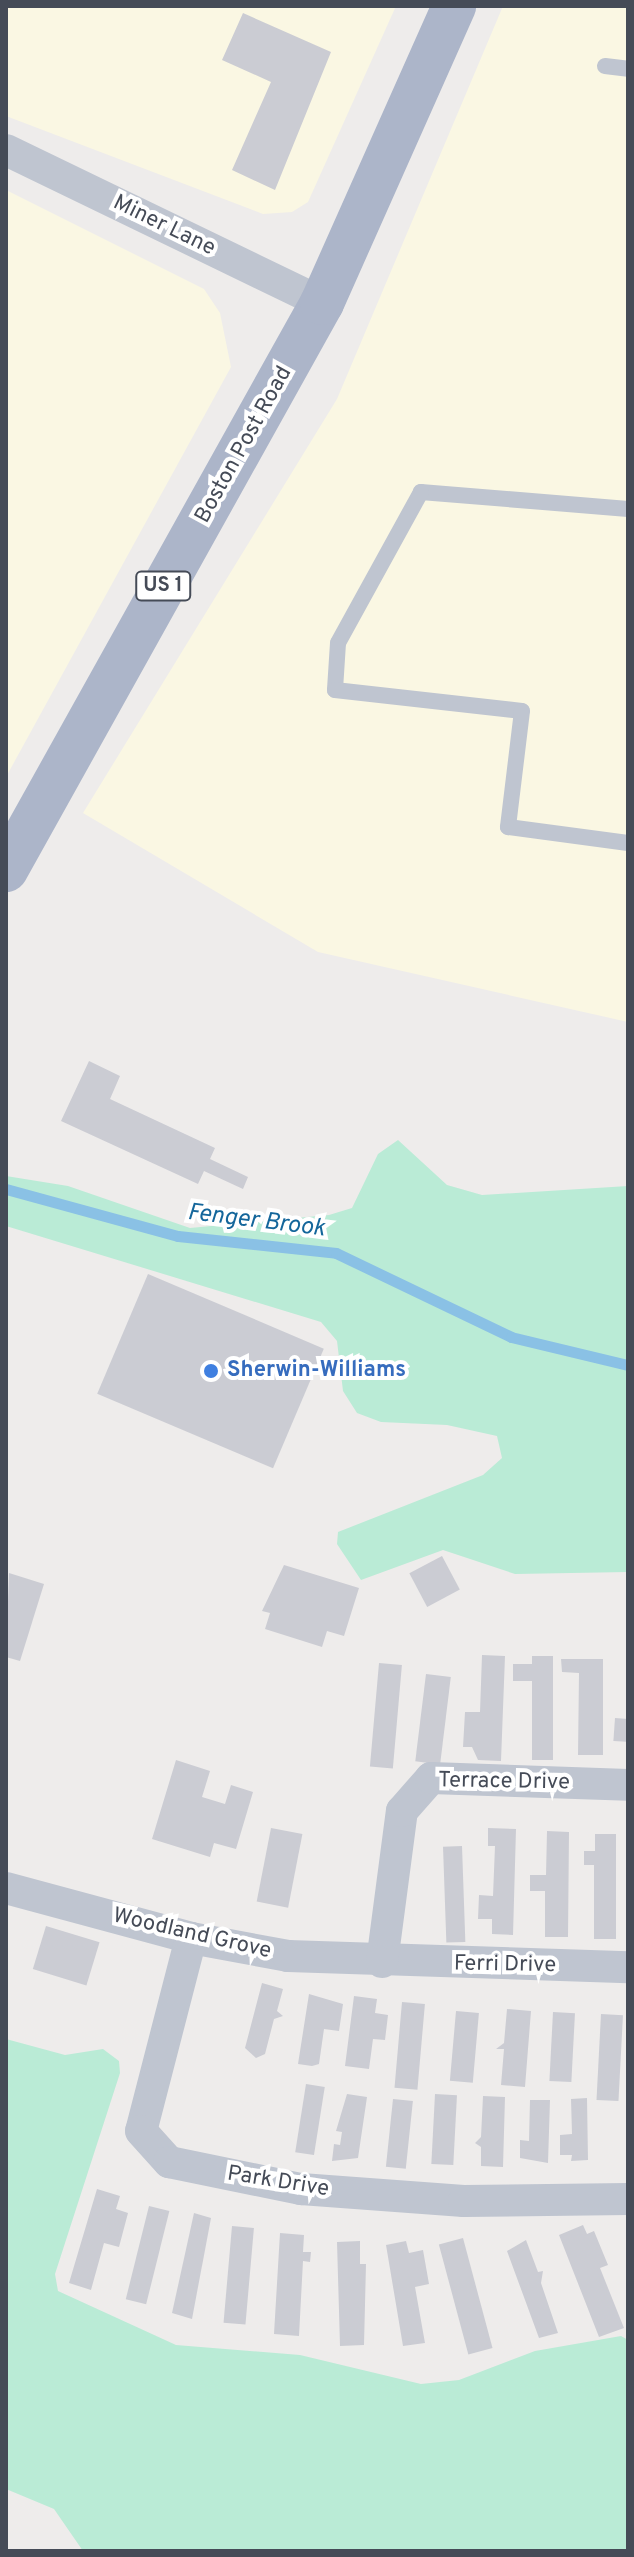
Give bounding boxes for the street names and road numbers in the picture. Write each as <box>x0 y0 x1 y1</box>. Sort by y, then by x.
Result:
street label: Miner Lane <box>109 190 219 262</box>
street label: Boston Post Road <box>190 362 298 528</box>
road number: US 1 <box>135 570 191 602</box>
street label: Terrace Drive <box>438 1768 570 1796</box>
street label: Woodland Grove <box>110 1903 274 1965</box>
street label: Ferri Drive <box>454 1951 556 1979</box>
street label: Park Drive <box>225 2161 331 2203</box>

